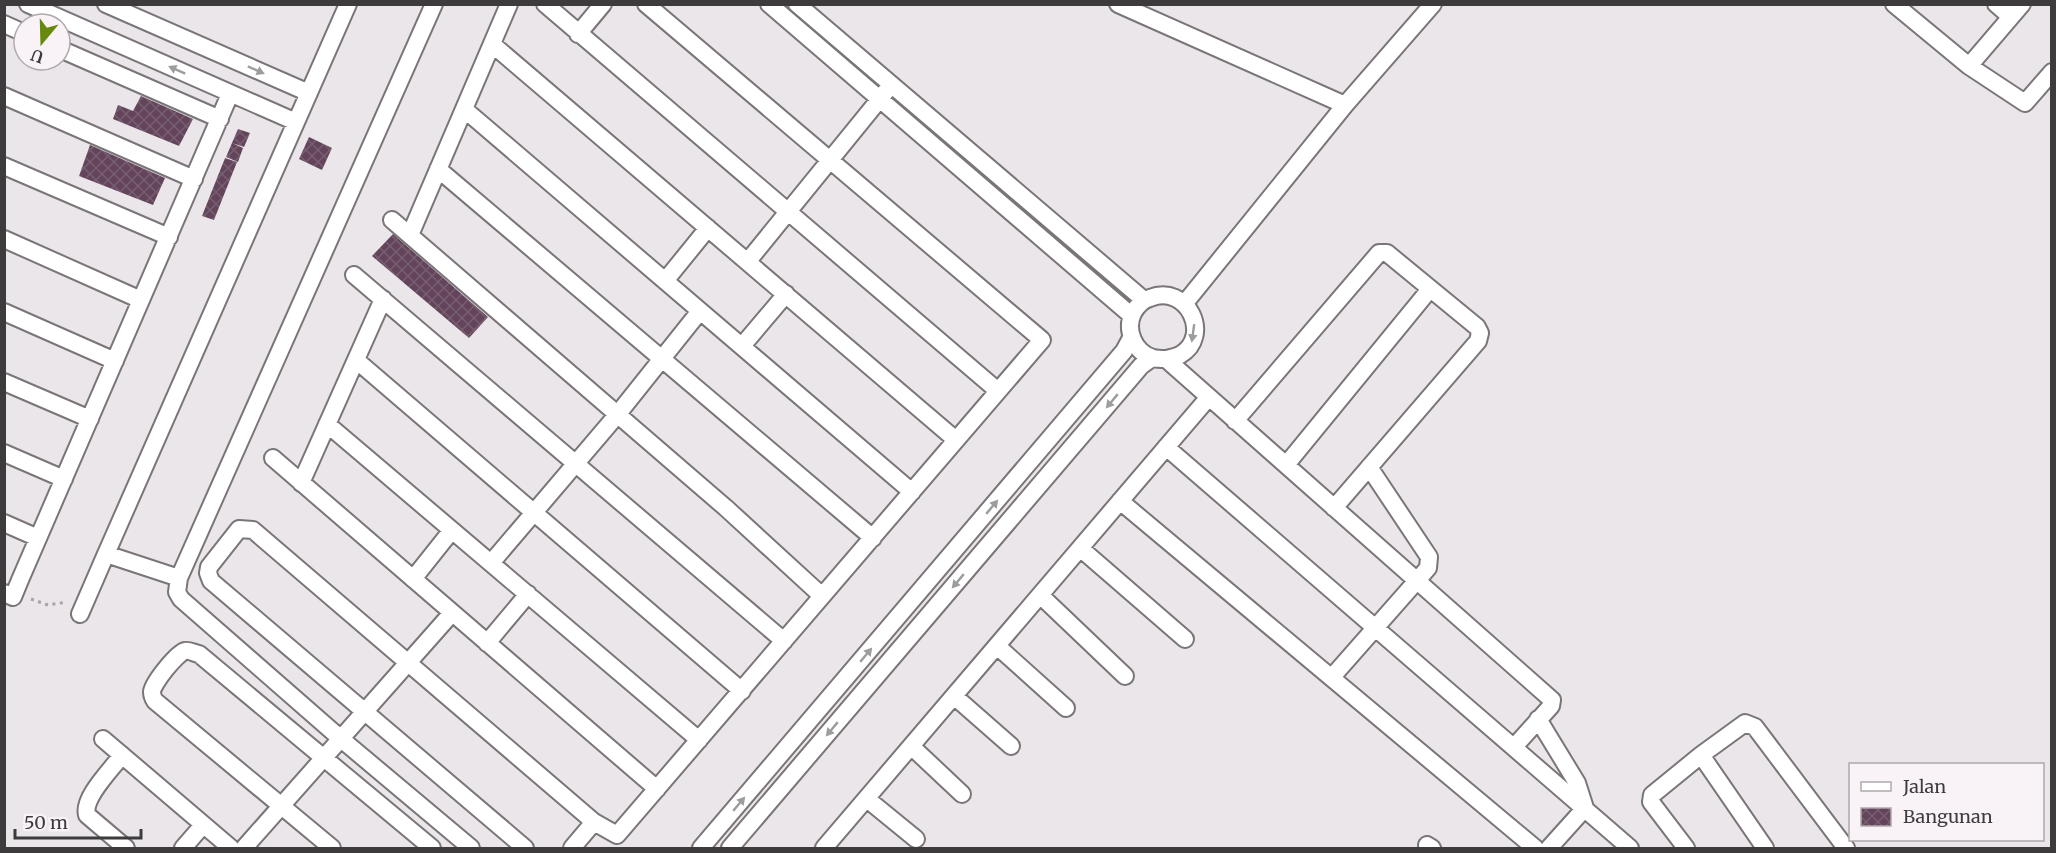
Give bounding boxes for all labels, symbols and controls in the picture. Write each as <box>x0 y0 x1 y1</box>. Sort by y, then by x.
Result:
north arrow <box>12 12 72 72</box>
text: U <box>28 45 46 68</box>
one-way arrow <box>168 65 186 75</box>
one-way arrow <box>248 65 266 75</box>
one-way arrow <box>1188 323 1197 342</box>
one-way arrow <box>1106 393 1119 408</box>
one-way arrow <box>985 500 998 515</box>
one-way arrow <box>952 573 965 589</box>
one-way arrow <box>859 647 872 663</box>
one-way arrow <box>826 721 839 736</box>
legend <box>1849 763 2044 841</box>
text: Jalan <box>1902 775 1946 798</box>
one-way arrow <box>732 797 745 812</box>
scale bar <box>15 802 141 840</box>
text: Bangunan <box>1903 805 1993 828</box>
text: 50 m <box>24 811 68 834</box>

